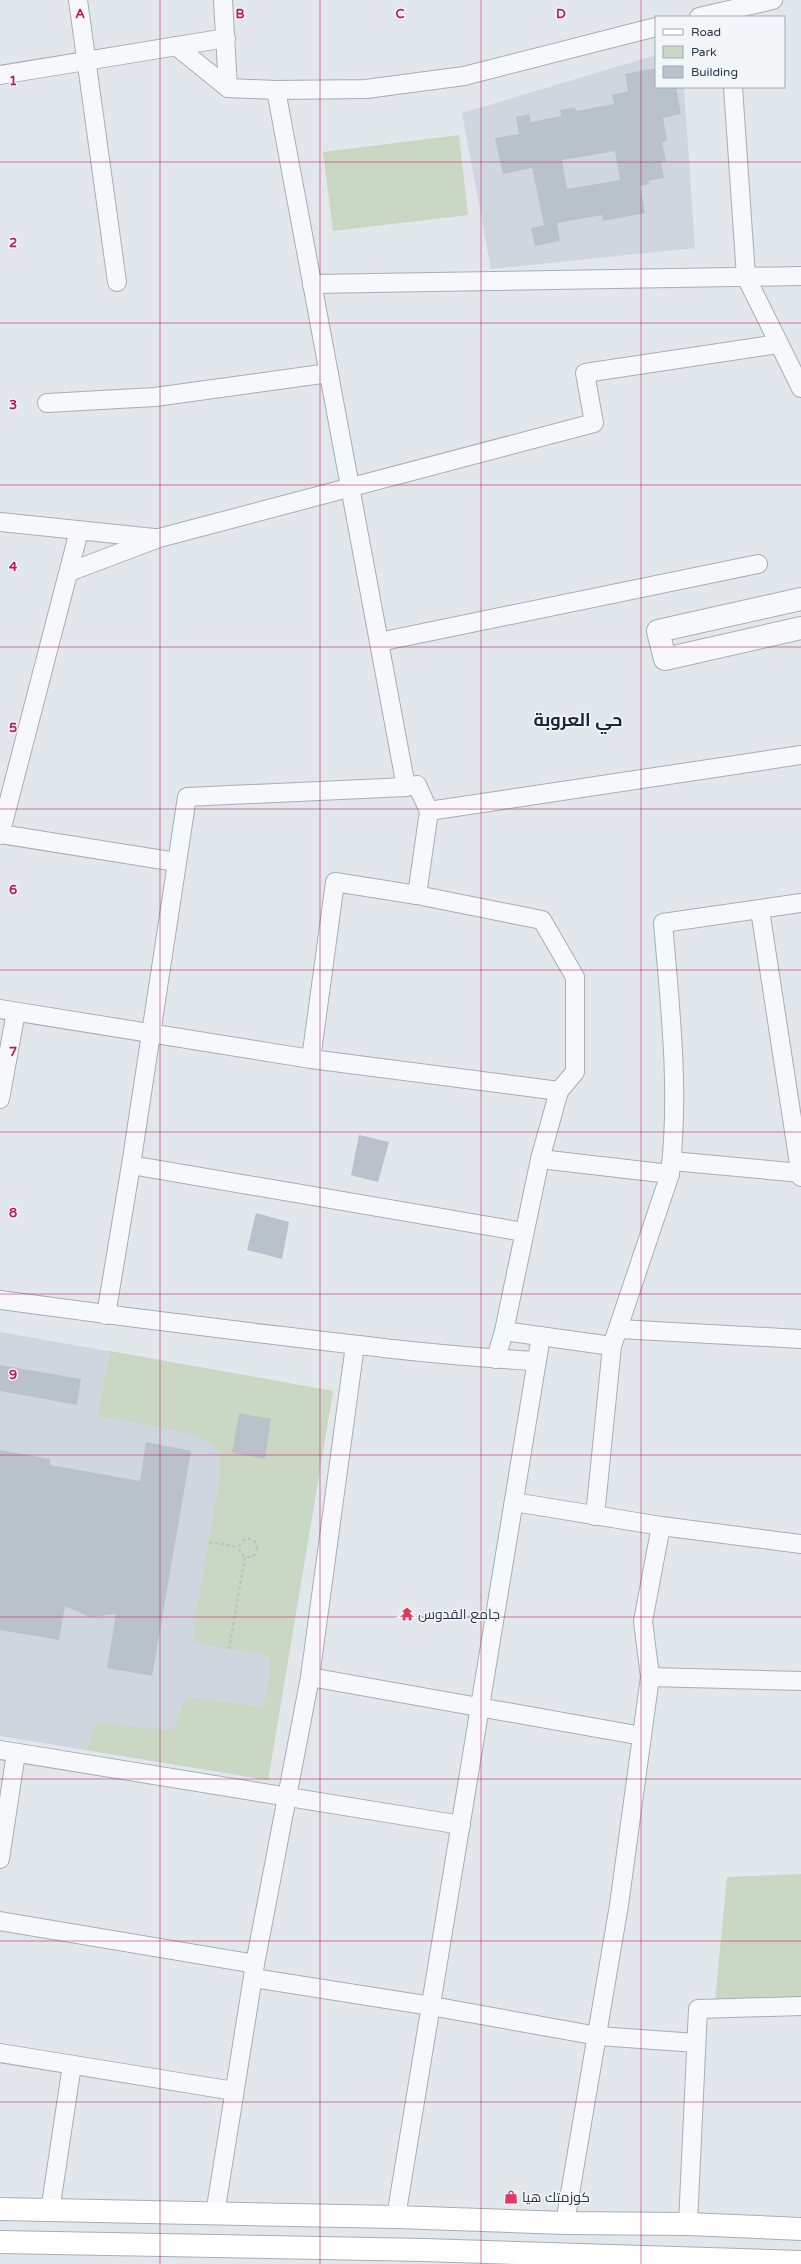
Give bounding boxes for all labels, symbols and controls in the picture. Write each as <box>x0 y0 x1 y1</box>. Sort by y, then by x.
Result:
text: A <box>75 6 85 22</box>
text: B <box>235 6 245 22</box>
text: C <box>395 6 405 22</box>
text: D <box>556 6 566 22</box>
legend <box>655 16 785 88</box>
text: Road <box>691 25 721 39</box>
text: Park <box>691 45 717 59</box>
text: Building <box>691 65 738 79</box>
text: 1 <box>9 73 17 89</box>
text: 2 <box>9 235 17 251</box>
text: 3 <box>9 397 17 413</box>
text: 4 <box>9 559 18 575</box>
district label: حي العروبة <box>533 709 623 735</box>
text: 5 <box>9 720 17 736</box>
text: 6 <box>9 882 17 898</box>
text: 7 <box>9 1044 17 1060</box>
text: 8 <box>9 1205 17 1221</box>
text: 9 <box>9 1367 17 1383</box>
temple icon: جامع القدوس <box>399 1606 415 1622</box>
place label: جامع القدوس <box>418 1606 500 1623</box>
shop icon: كوزمتك هيا <box>503 2189 519 2205</box>
place label: كوزمتك هيا <box>522 2189 590 2206</box>

